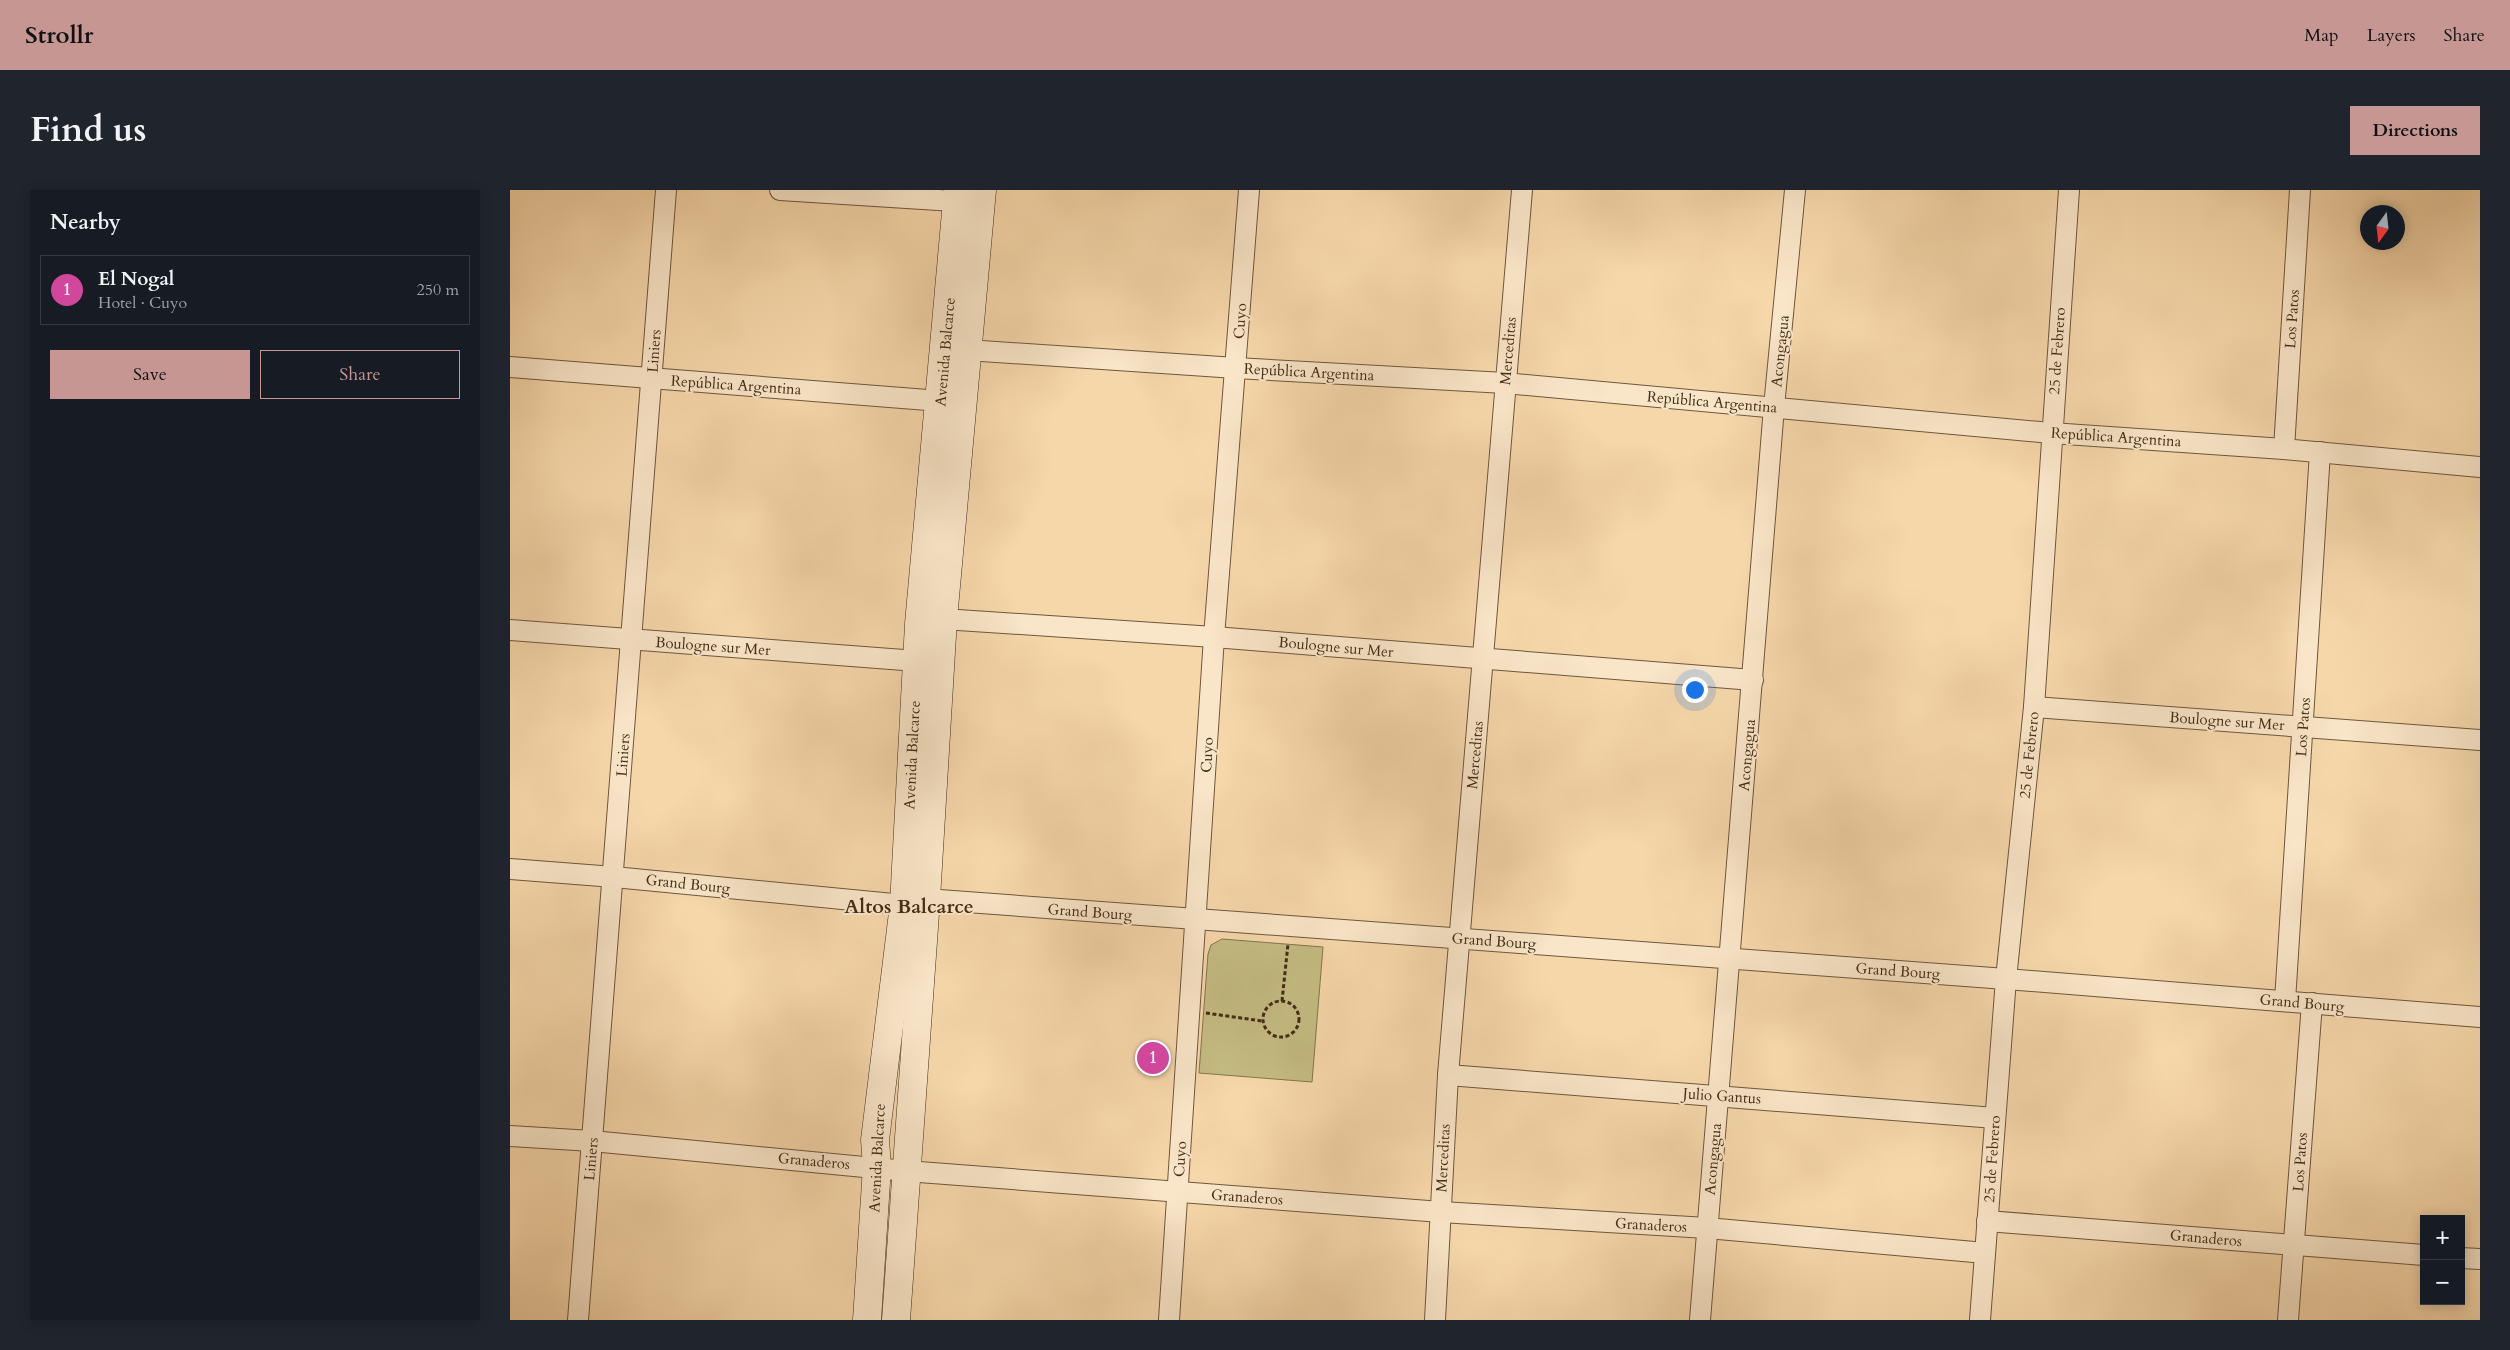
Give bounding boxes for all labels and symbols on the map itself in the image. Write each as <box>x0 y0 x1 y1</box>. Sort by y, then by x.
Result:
north arrow <box>2360 205 2405 250</box>
street label: Los Patos <box>2280 289 2304 349</box>
street label: Avenida Balcarce <box>930 297 960 407</box>
street label: Cuyo <box>1229 302 1251 340</box>
street label: 25 de Febrero <box>2044 307 2070 395</box>
street label: Acongagua <box>1766 314 1794 388</box>
street label: Merceditas <box>1495 316 1521 386</box>
street label: Liniers <box>643 329 665 373</box>
street label: República Argentina <box>1243 359 1375 385</box>
street label: República Argentina <box>670 370 802 400</box>
street label: República Argentina <box>1646 386 1778 418</box>
street label: República Argentina <box>2050 422 2182 452</box>
street label: Boulogne sur Mer <box>655 632 772 660</box>
street label: Boulogne sur Mer <box>1278 632 1395 662</box>
your location <box>1682 677 1708 703</box>
street label: Los Patos <box>2291 697 2315 757</box>
street label: Avenida Balcarce <box>899 700 925 810</box>
street label: Boulogne sur Mer <box>2169 707 2286 735</box>
street label: 25 de Febrero <box>2014 710 2044 800</box>
street label: Acongagua <box>1734 718 1760 792</box>
street label: Merceditas <box>1462 720 1488 790</box>
street label: Liniers <box>612 733 634 777</box>
street label: Cuyo <box>1196 737 1218 773</box>
street label: Grand Bourg <box>645 870 732 898</box>
district label: Altos Balcarce <box>844 893 974 920</box>
street label: Grand Bourg <box>1047 899 1134 925</box>
street label: Grand Bourg <box>1451 928 1538 954</box>
street label: Grand Bourg <box>1855 958 1942 984</box>
street label: Grand Bourg <box>2259 989 2346 1017</box>
pin: 1 <box>1137 1039 1169 1077</box>
street label: Julio Gantus <box>1680 1083 1762 1109</box>
street label: Avenida Balcarce <box>864 1103 890 1213</box>
street label: 25 de Febrero <box>1979 1115 2005 1203</box>
street label: Acongagua <box>1700 1122 1726 1196</box>
street label: Merceditas <box>1431 1123 1455 1193</box>
street label: Los Patos <box>2288 1132 2312 1192</box>
street label: Liniers <box>579 1137 603 1181</box>
street label: Cuyo <box>1169 1140 1191 1178</box>
street label: Granaderos <box>777 1148 851 1174</box>
street label: Granaderos <box>1210 1185 1284 1209</box>
street label: Granaderos <box>1614 1213 1688 1237</box>
street label: Granaderos <box>2169 1225 2243 1251</box>

